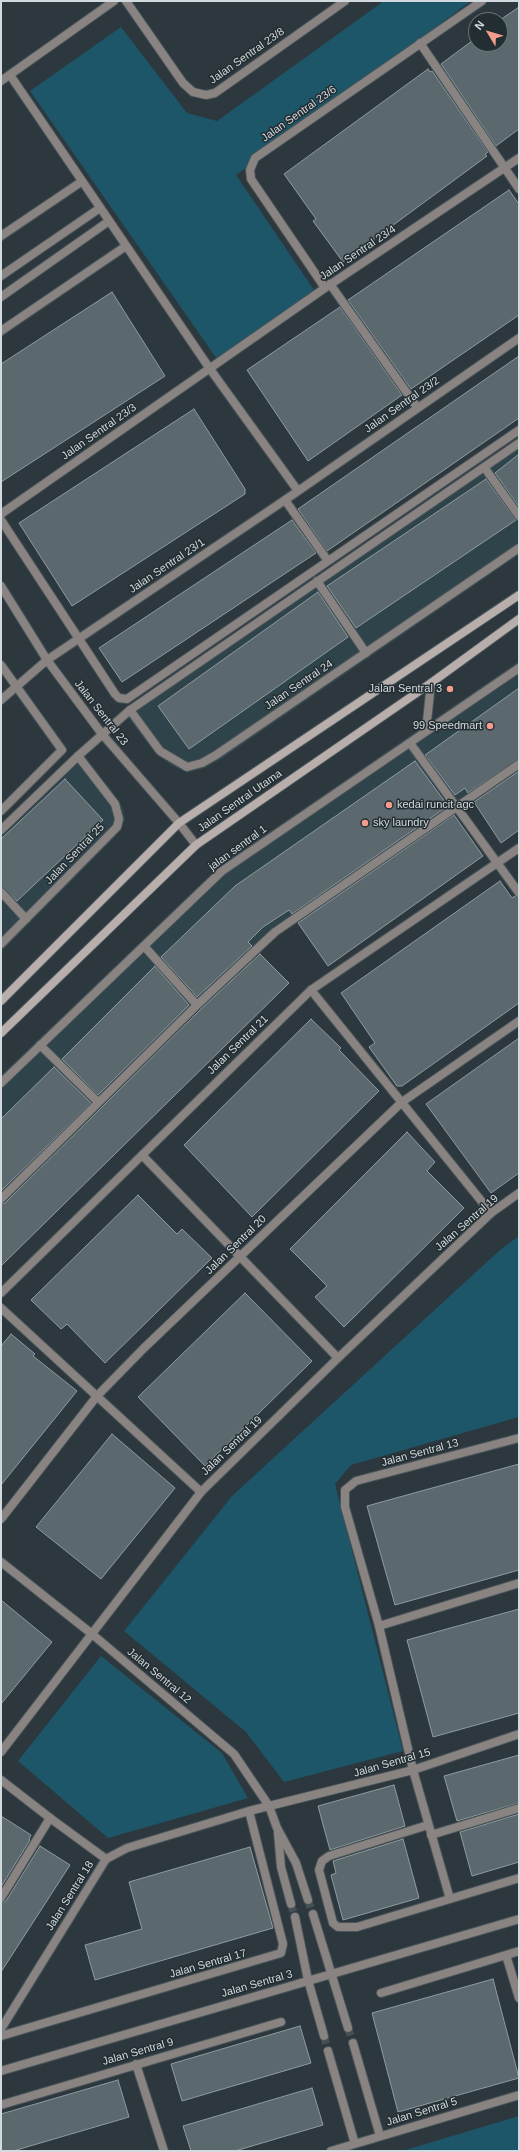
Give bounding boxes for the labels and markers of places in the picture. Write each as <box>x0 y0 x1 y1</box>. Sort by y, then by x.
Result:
place label: Jalan Sentral 3 <box>369 682 442 696</box>
marker: Jalan Sentral 3 <box>445 684 455 694</box>
place label: 99 Speedmart <box>413 719 482 733</box>
marker: 99 Speedmart <box>485 721 495 731</box>
place label: kedai runcit agc <box>397 798 474 812</box>
marker: kedai runcit agc <box>384 800 394 810</box>
place label: sky laundry <box>373 816 429 830</box>
marker: sky laundry <box>360 818 370 828</box>

